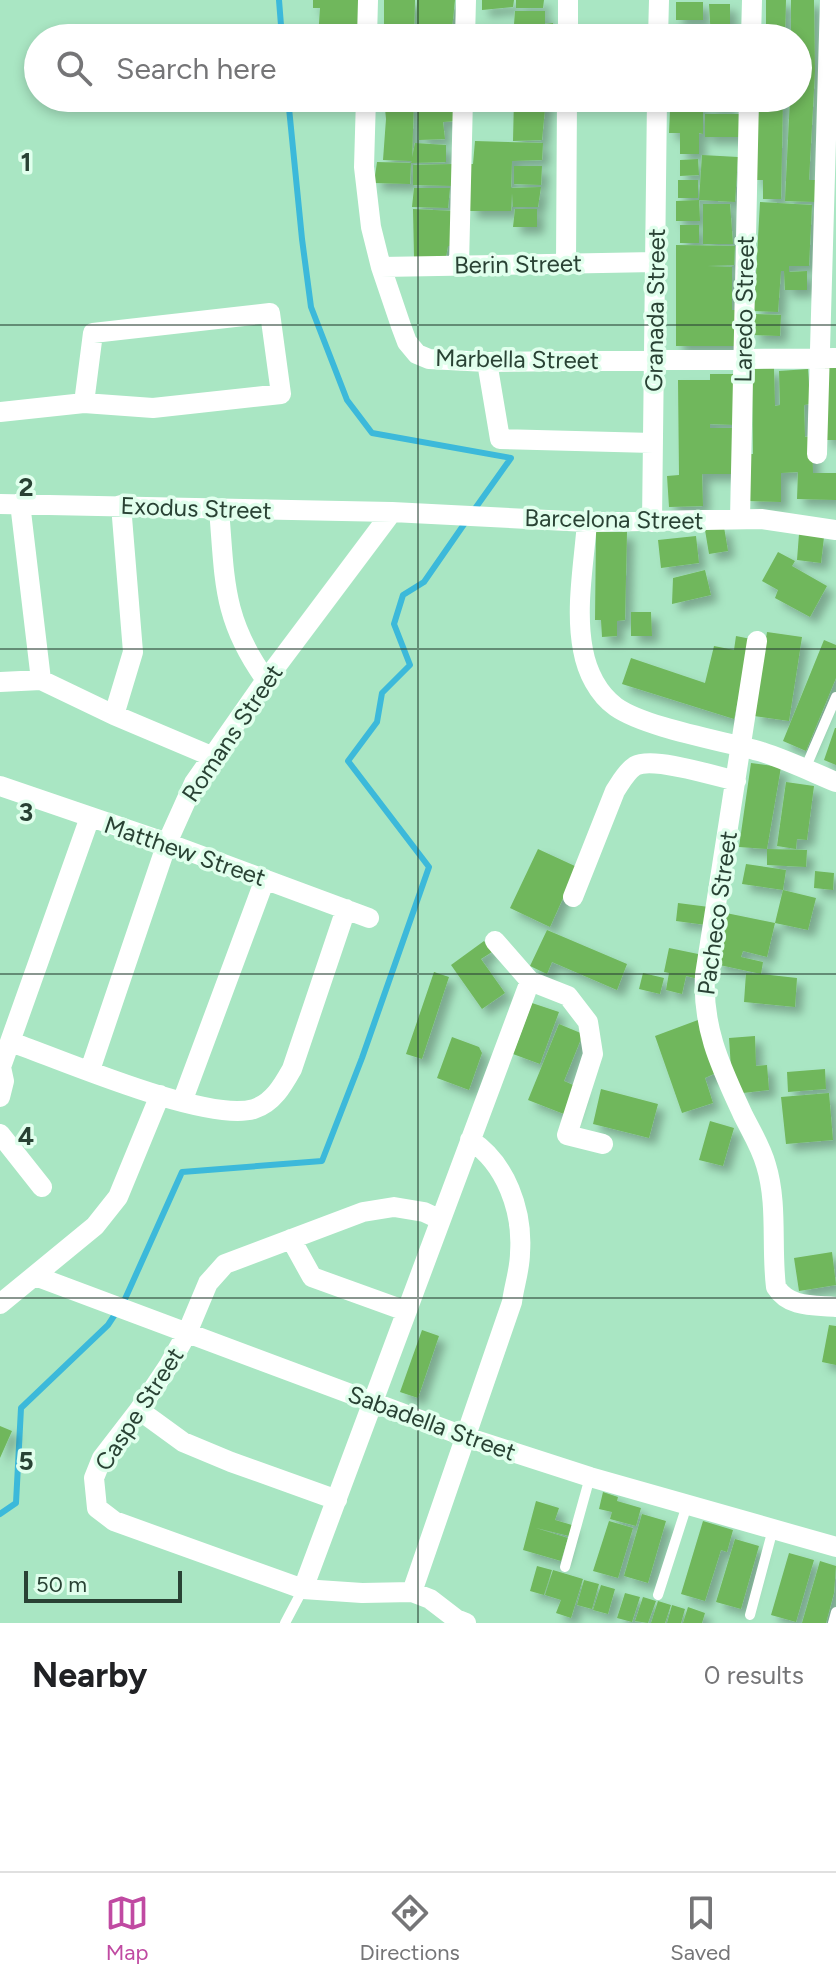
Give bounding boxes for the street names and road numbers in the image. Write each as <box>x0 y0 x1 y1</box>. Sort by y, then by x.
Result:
street label: Granada Street <box>639 228 671 392</box>
street label: Laredo Street <box>728 235 760 383</box>
street label: Berin Street <box>454 248 582 280</box>
street label: Marbella Street <box>435 343 599 375</box>
street label: Exodus Street <box>120 491 272 525</box>
street label: Barcelona Street <box>524 503 704 535</box>
street label: Romans Street <box>175 659 289 807</box>
street label: Matthew Street <box>100 810 270 892</box>
street label: Pacheco Street <box>691 829 743 997</box>
street label: Caspe Street <box>88 1342 190 1476</box>
street label: Sabadella Street <box>344 1379 520 1467</box>

